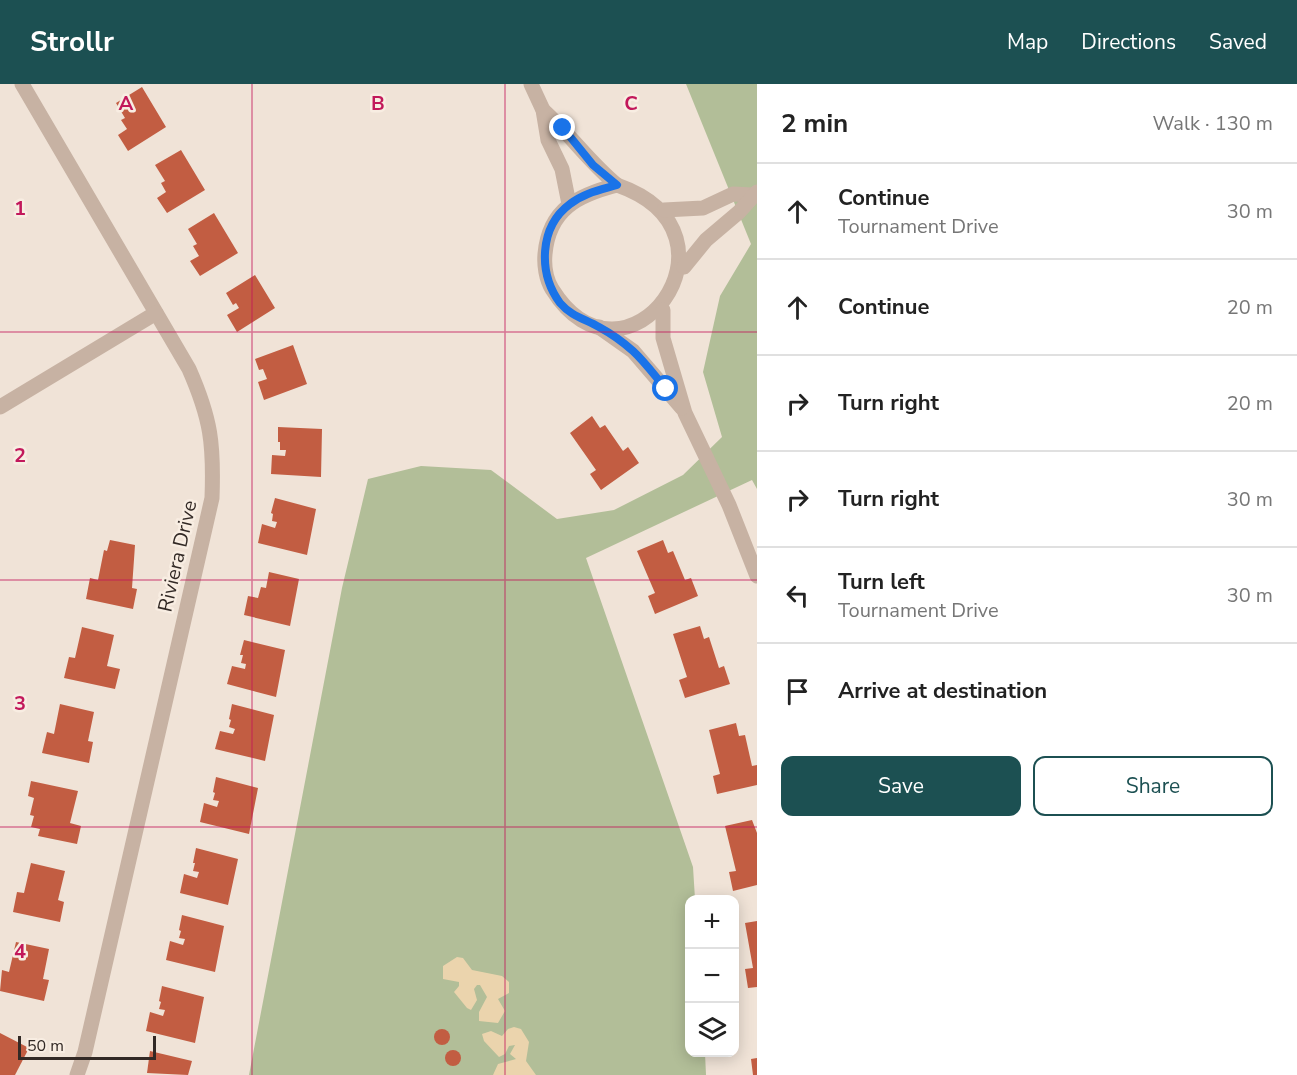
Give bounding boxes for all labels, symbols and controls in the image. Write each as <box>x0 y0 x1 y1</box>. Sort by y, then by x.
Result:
text: Strollr <box>30 23 114 61</box>
text: Map <box>1007 28 1048 56</box>
text: Directions <box>1081 28 1176 56</box>
text: Saved <box>1209 28 1267 56</box>
text: A <box>119 90 134 117</box>
text: B <box>371 90 385 117</box>
text: C <box>624 90 638 117</box>
text: 2 min <box>781 106 848 141</box>
text: Walk · 130 m <box>1153 110 1273 137</box>
route end <box>549 114 575 140</box>
text: Continue <box>838 183 929 213</box>
text: 1 <box>14 195 26 222</box>
icon: ahead <box>781 195 814 228</box>
text: 30 m <box>1227 198 1273 225</box>
text: Tournament Drive <box>838 213 999 240</box>
icon: ahead <box>781 291 814 324</box>
text: Continue <box>838 292 929 322</box>
text: 20 m <box>1227 294 1273 321</box>
route start <box>652 375 678 401</box>
icon: right <box>781 387 814 420</box>
text: Turn right <box>838 388 939 418</box>
text: 20 m <box>1227 390 1273 417</box>
text: 2 <box>14 442 26 469</box>
icon: right <box>781 483 814 516</box>
text: Turn right <box>838 484 939 514</box>
text: 30 m <box>1227 486 1273 513</box>
street label: Riviera Drive <box>152 498 203 615</box>
text: Turn left <box>838 567 925 597</box>
icon: left <box>781 579 814 612</box>
text: 30 m <box>1227 582 1273 609</box>
text: Tournament Drive <box>838 597 999 624</box>
icon: arrive <box>781 675 814 708</box>
text: Arrive at destination <box>838 676 1047 706</box>
text: 3 <box>14 690 26 717</box>
button: Save <box>781 756 1021 816</box>
button: Share <box>1033 756 1273 816</box>
map controls <box>685 895 739 1057</box>
button: + <box>685 895 739 949</box>
text: 4 <box>14 938 26 965</box>
button: − <box>685 949 739 1003</box>
button: layers <box>685 1003 739 1057</box>
scale bar <box>18 1033 156 1060</box>
text: 50 m <box>27 1035 64 1057</box>

